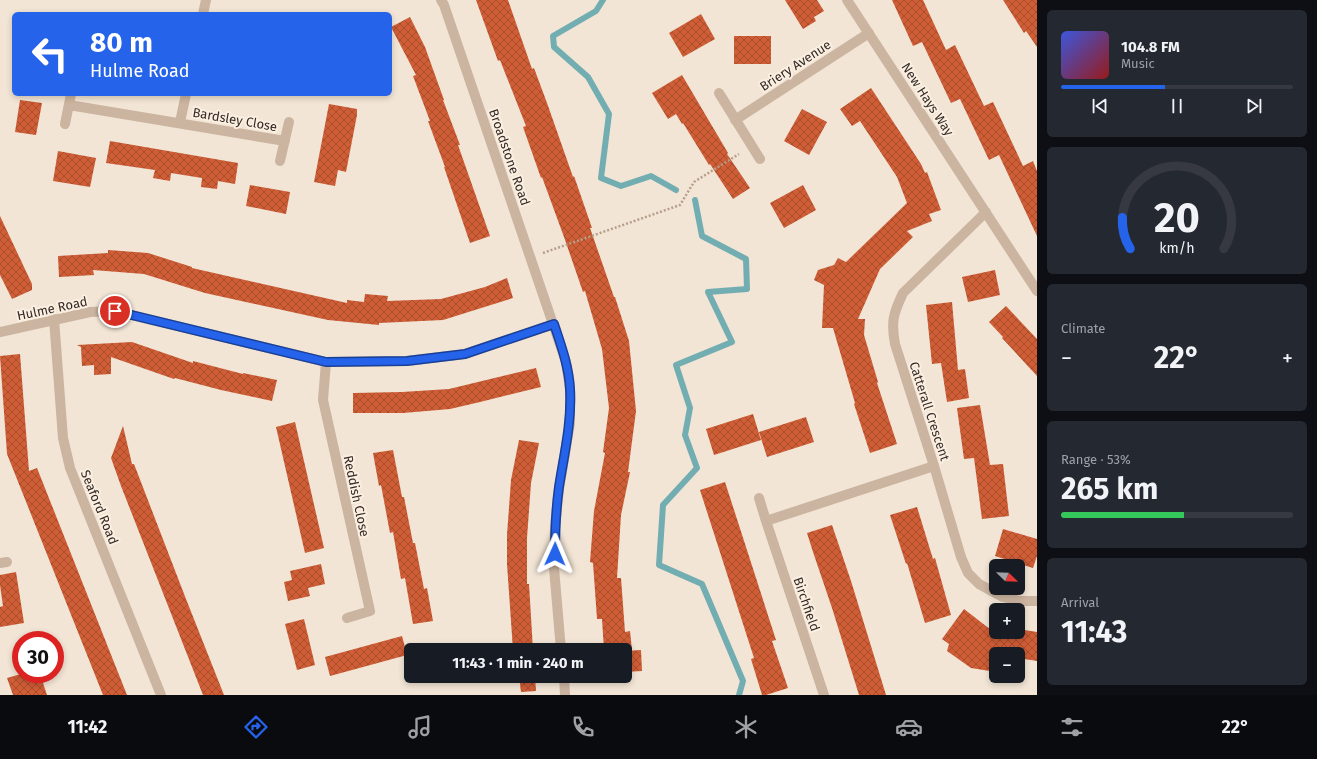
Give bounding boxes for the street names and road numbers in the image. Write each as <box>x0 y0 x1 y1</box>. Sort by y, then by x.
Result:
street label: Briery Avenue <box>757 37 834 94</box>
street label: New Hays Way <box>898 60 957 139</box>
street label: Bardsley Close <box>191 105 278 134</box>
street label: Broadstone Road <box>486 107 533 207</box>
street label: Hulme Road <box>15 294 89 323</box>
street label: Catterall Crescent <box>906 360 953 463</box>
street label: Reddish Close <box>341 454 372 538</box>
street label: Seaford Road <box>78 468 121 547</box>
street label: Birchfield <box>790 575 823 633</box>

